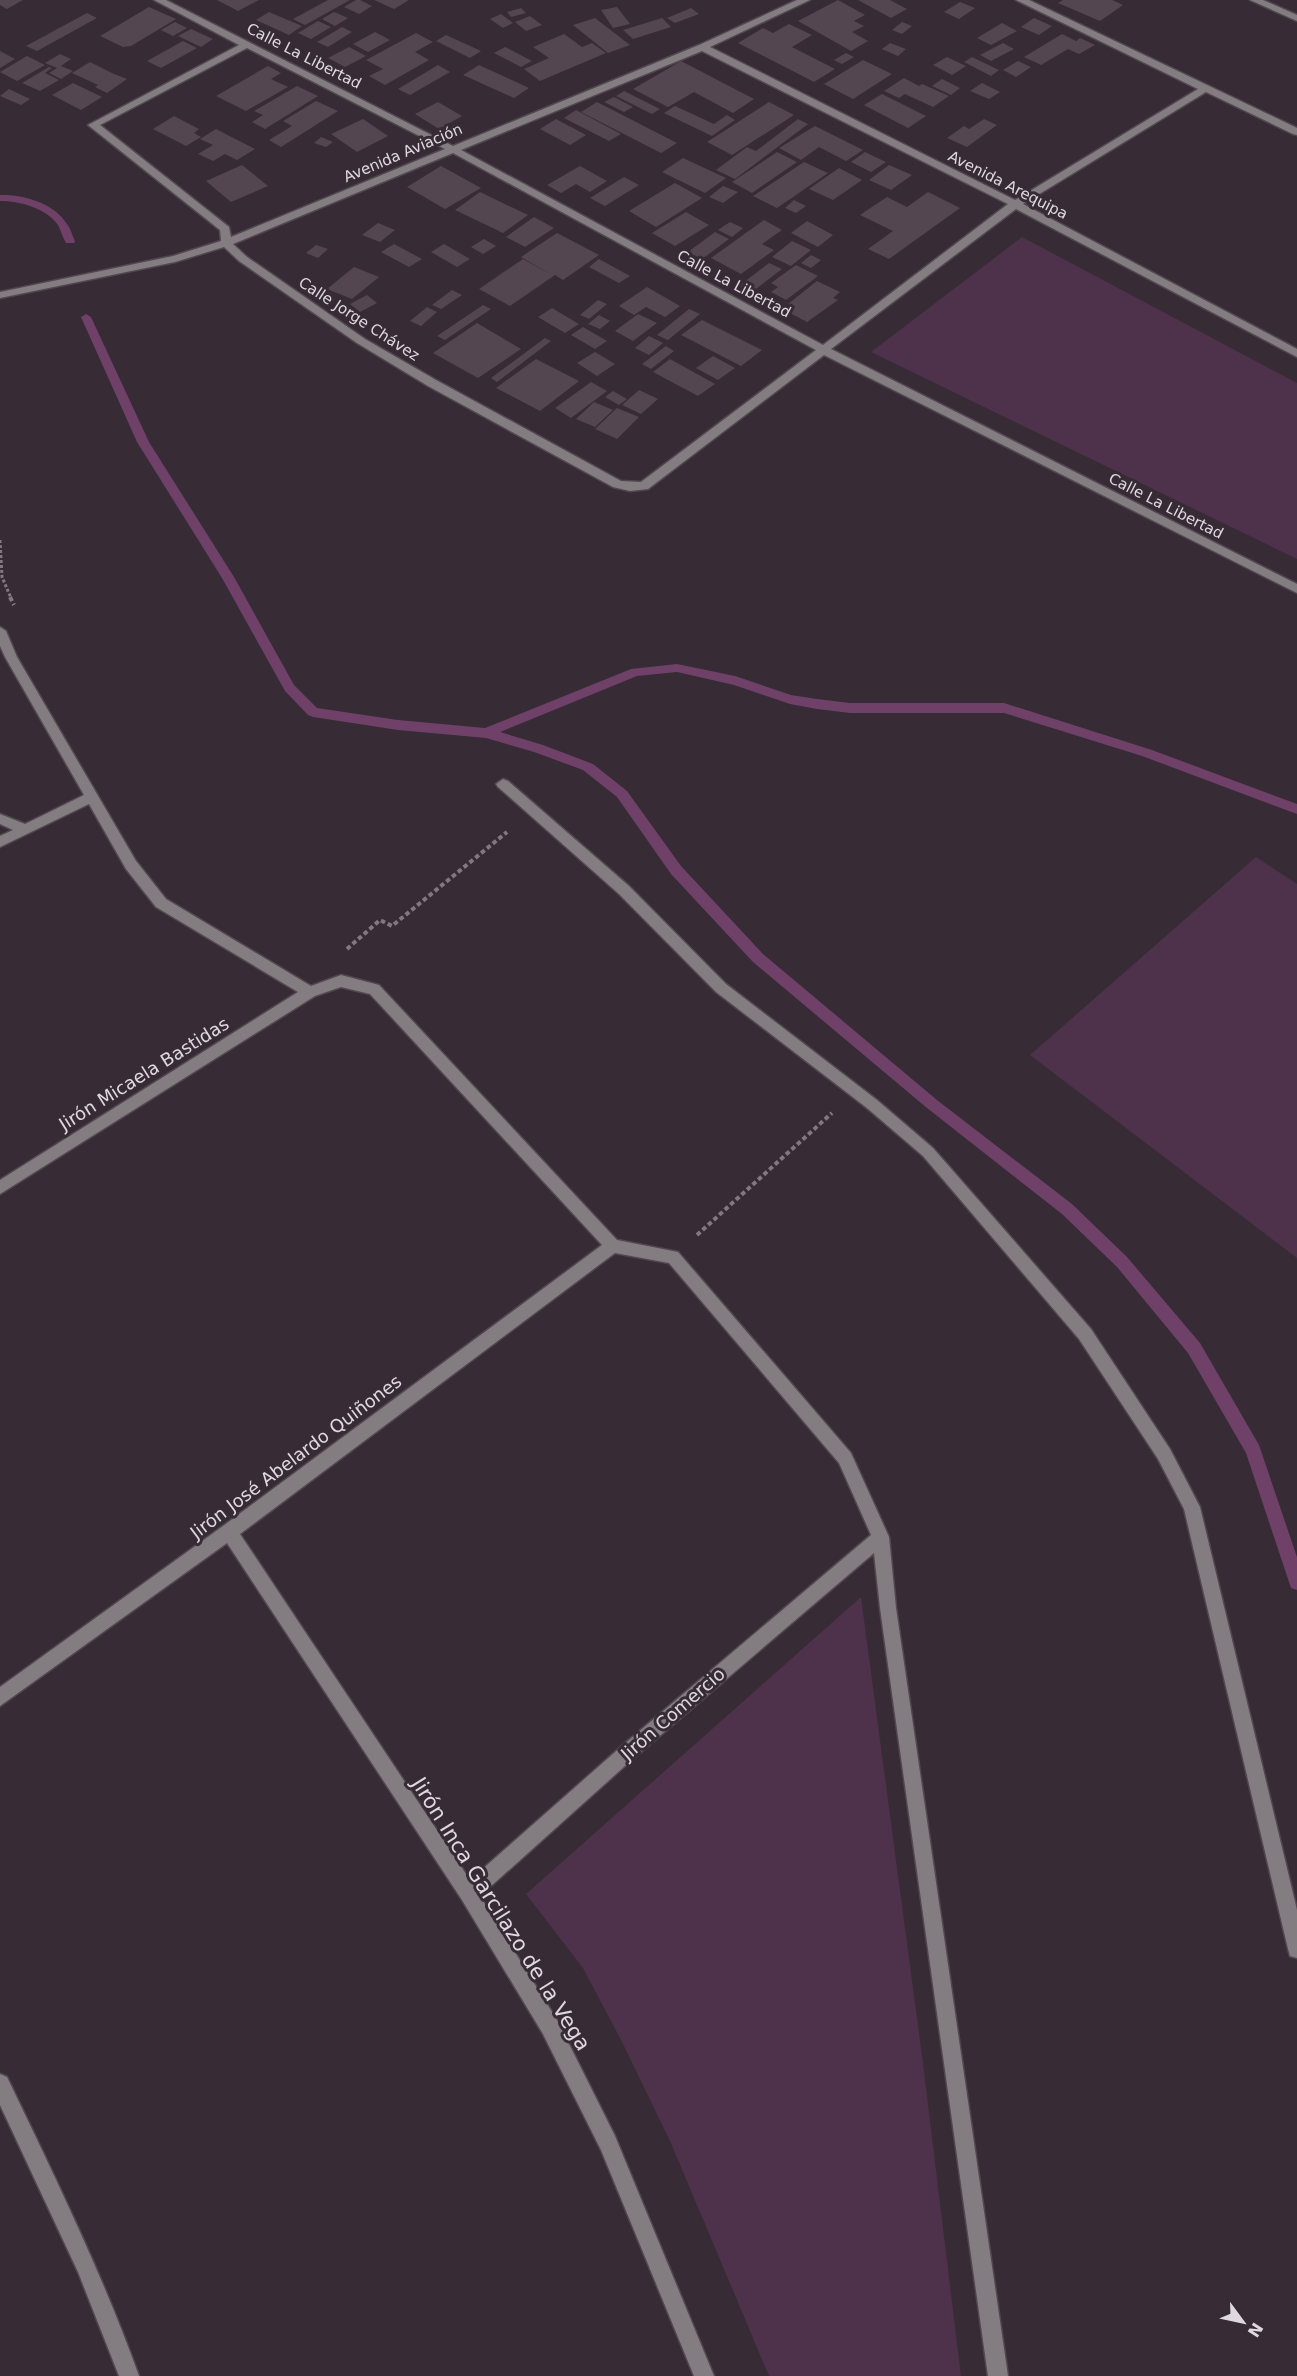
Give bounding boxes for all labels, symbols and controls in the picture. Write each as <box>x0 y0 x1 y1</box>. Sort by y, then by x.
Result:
street label: Calle La Libertad <box>244 19 364 93</box>
street label: Avenida Aviación <box>341 120 465 186</box>
street label: Avenida Arequipa <box>945 147 1071 223</box>
street label: Calle La Libertad <box>674 246 794 322</box>
street label: Calle Jorge Chávez <box>295 273 423 365</box>
street label: Calle La Libertad <box>1106 469 1226 543</box>
street label: Jirón Micaela Bastidas <box>54 1013 233 1135</box>
street label: Jirón José Abelardo Quiñones <box>185 1370 405 1543</box>
street label: Jirón Comercio <box>616 1663 729 1765</box>
street label: Jirón Inca Garcilazo de la Vega <box>406 1771 595 2055</box>
north arrow <box>1213 2292 1273 2352</box>
text: N <box>1244 2319 1267 2341</box>

